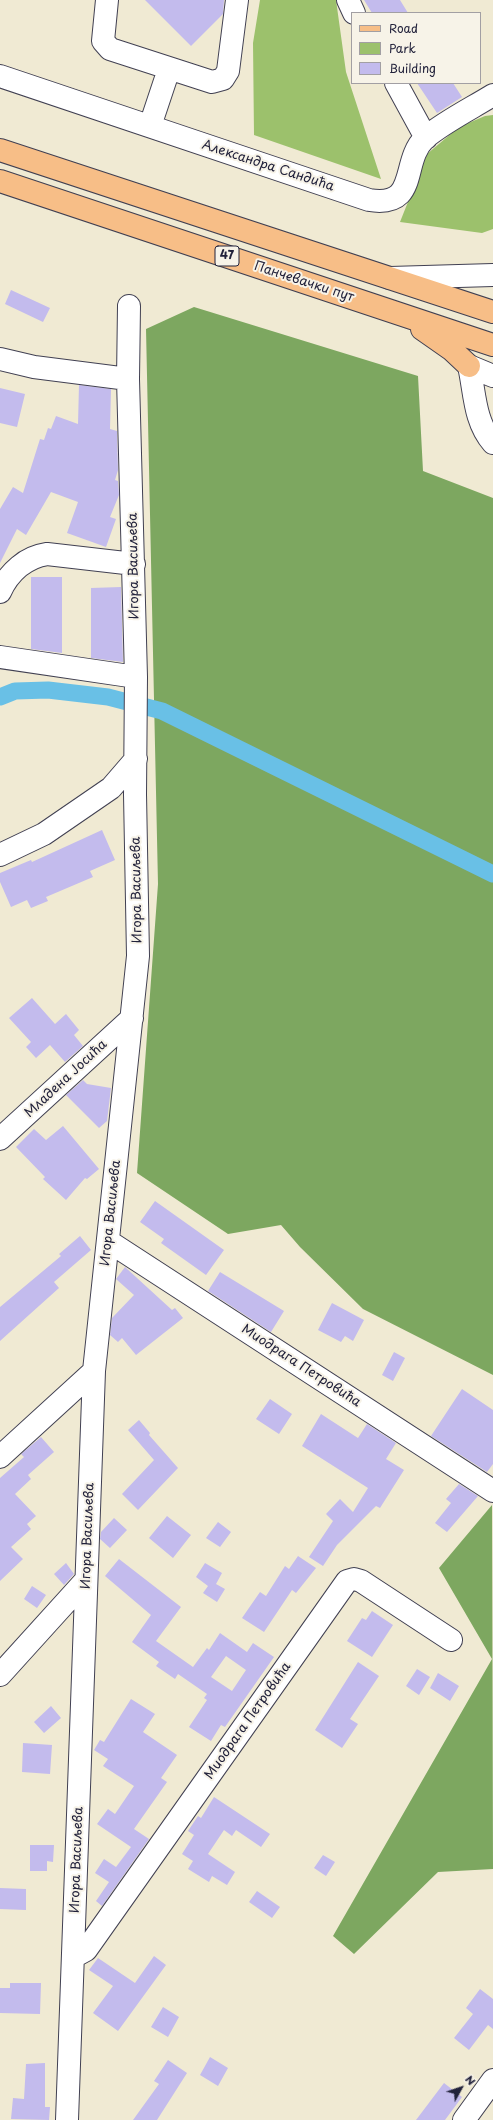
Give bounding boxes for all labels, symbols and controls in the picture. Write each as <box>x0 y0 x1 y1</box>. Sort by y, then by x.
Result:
legend <box>351 12 481 84</box>
text: Road <box>389 19 418 37</box>
text: Park <box>389 39 416 57</box>
text: Building <box>389 59 436 77</box>
street label: Александра Сандића <box>200 137 336 195</box>
road number: 47 <box>215 246 239 266</box>
street label: Панчевачки пут <box>252 258 356 306</box>
street label: Игора Васиљева <box>125 513 143 619</box>
street label: Игора Васиљева <box>128 837 146 943</box>
street label: Младена Јосића <box>22 1037 110 1121</box>
street label: Игора Васиљева <box>98 1159 124 1267</box>
street label: Миодрага Петровића <box>238 1322 364 1410</box>
street label: Игора Васиљева <box>78 1482 98 1590</box>
street label: Миодрага Петровића <box>202 1660 294 1782</box>
street label: Игора Васиљева <box>67 1806 87 1914</box>
north arrow <box>441 2068 481 2108</box>
text: N <box>461 2071 480 2089</box>

